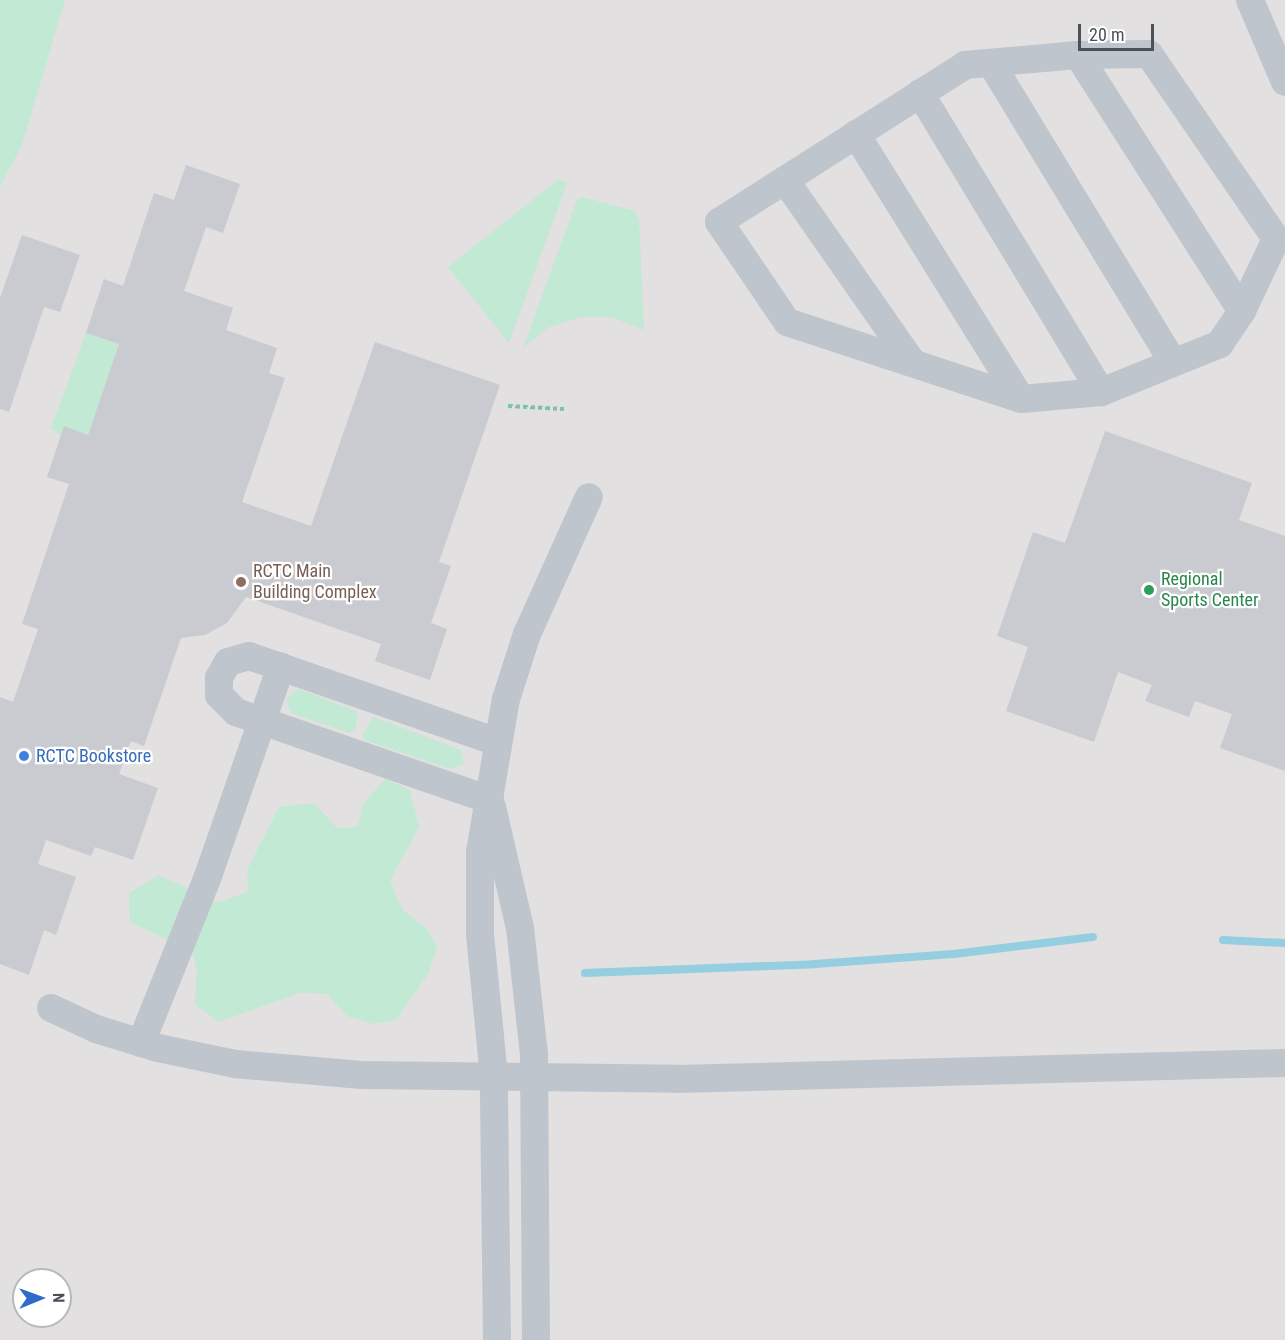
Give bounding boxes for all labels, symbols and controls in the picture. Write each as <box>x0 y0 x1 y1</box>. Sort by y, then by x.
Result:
scale bar <box>1081 12 1158 50</box>
text: 20 m <box>1089 24 1124 45</box>
place label: RCTC Main Building Complex <box>253 561 377 604</box>
place label: Regional Sports Center <box>1161 569 1258 612</box>
marker: RCTC Main Building Complex <box>234 575 248 589</box>
marker: Regional Sports Center <box>1142 583 1156 597</box>
place label: RCTC Bookstore <box>36 745 151 767</box>
marker: RCTC Bookstore <box>17 749 31 763</box>
north arrow <box>12 1268 72 1328</box>
text: N <box>49 1293 68 1303</box>

